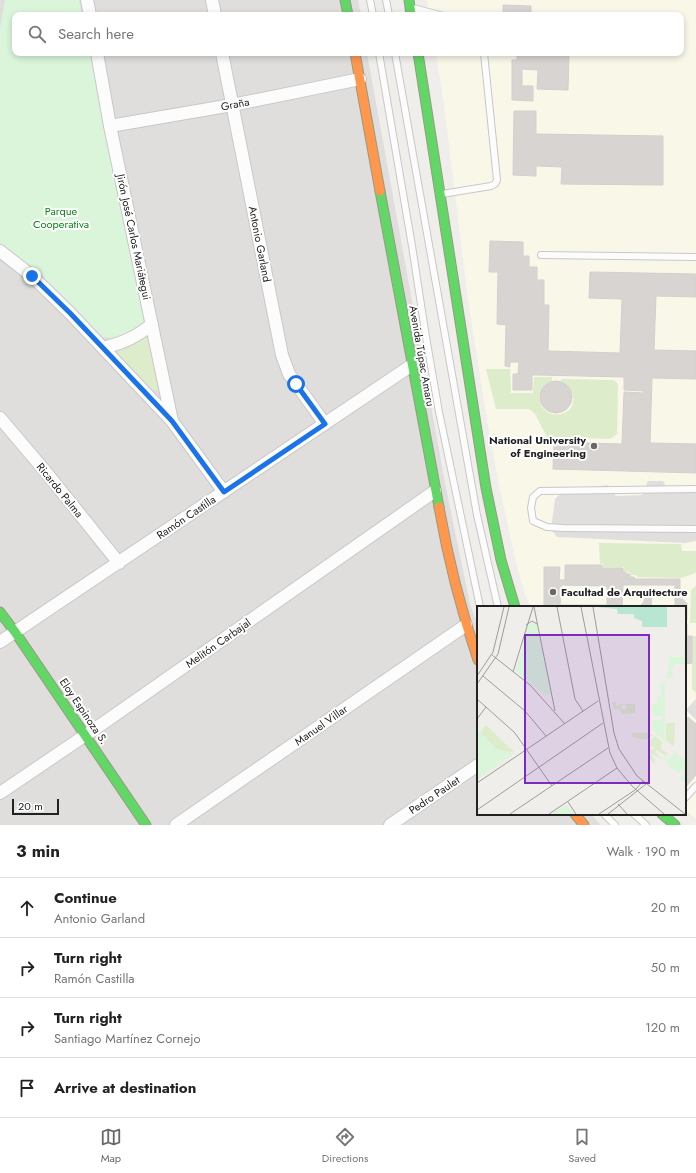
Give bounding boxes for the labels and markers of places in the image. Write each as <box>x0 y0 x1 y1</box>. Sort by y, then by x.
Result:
place label: National University of Engineering <box>489 432 586 461</box>
marker: National University of Engineering <box>589 441 599 451</box>
place label: Facultad de Arquitecture <box>561 584 688 600</box>
marker: Facultad de Arquitecture <box>548 587 558 597</box>

